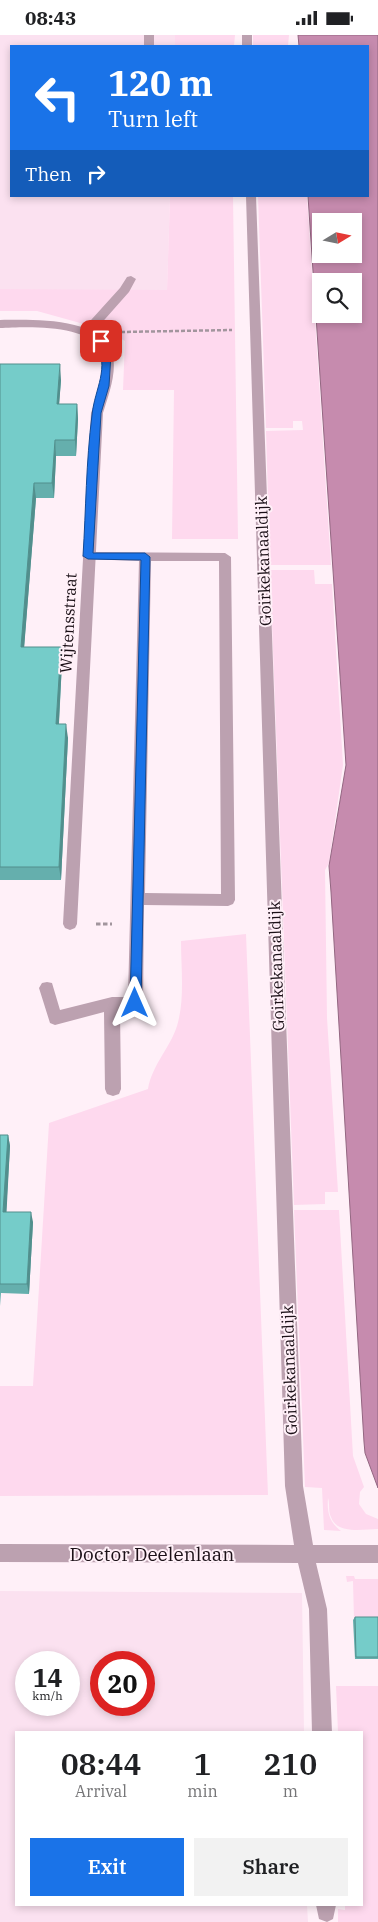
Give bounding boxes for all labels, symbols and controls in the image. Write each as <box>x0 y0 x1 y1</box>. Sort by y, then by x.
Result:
text: 08:43 <box>25 6 76 30</box>
text: 120 m <box>108 60 213 106</box>
icon: left <box>25 65 90 130</box>
text: Turn left <box>108 104 198 133</box>
icon: right <box>82 160 110 188</box>
text: Then <box>25 162 72 186</box>
north arrow <box>312 213 362 263</box>
map controls <box>312 213 362 323</box>
button: search <box>312 273 362 323</box>
pin <box>80 320 122 362</box>
icon: arrive <box>87 327 115 355</box>
street label: Goirkekanaaldijk <box>251 495 275 626</box>
street label: Wijtensstraat <box>55 572 81 674</box>
street label: Goirkekanaaldijk <box>264 900 288 1031</box>
position arrow <box>108 976 160 1028</box>
street label: Goirkekanaaldijk <box>277 1304 301 1435</box>
street label: Doctor Deelenlaan <box>70 1542 234 1566</box>
speed limit sign: 20 <box>90 1651 155 1716</box>
text: 14 <box>32 1661 63 1694</box>
text: km/h <box>32 1688 63 1703</box>
text: 08:44 <box>61 1744 142 1783</box>
text: 1 <box>193 1744 211 1783</box>
text: 210 <box>263 1744 317 1783</box>
text: Arrival <box>75 1781 127 1801</box>
text: min <box>187 1781 218 1801</box>
text: m <box>283 1781 298 1801</box>
button: Exit <box>30 1838 184 1896</box>
button: Share <box>194 1838 348 1896</box>

